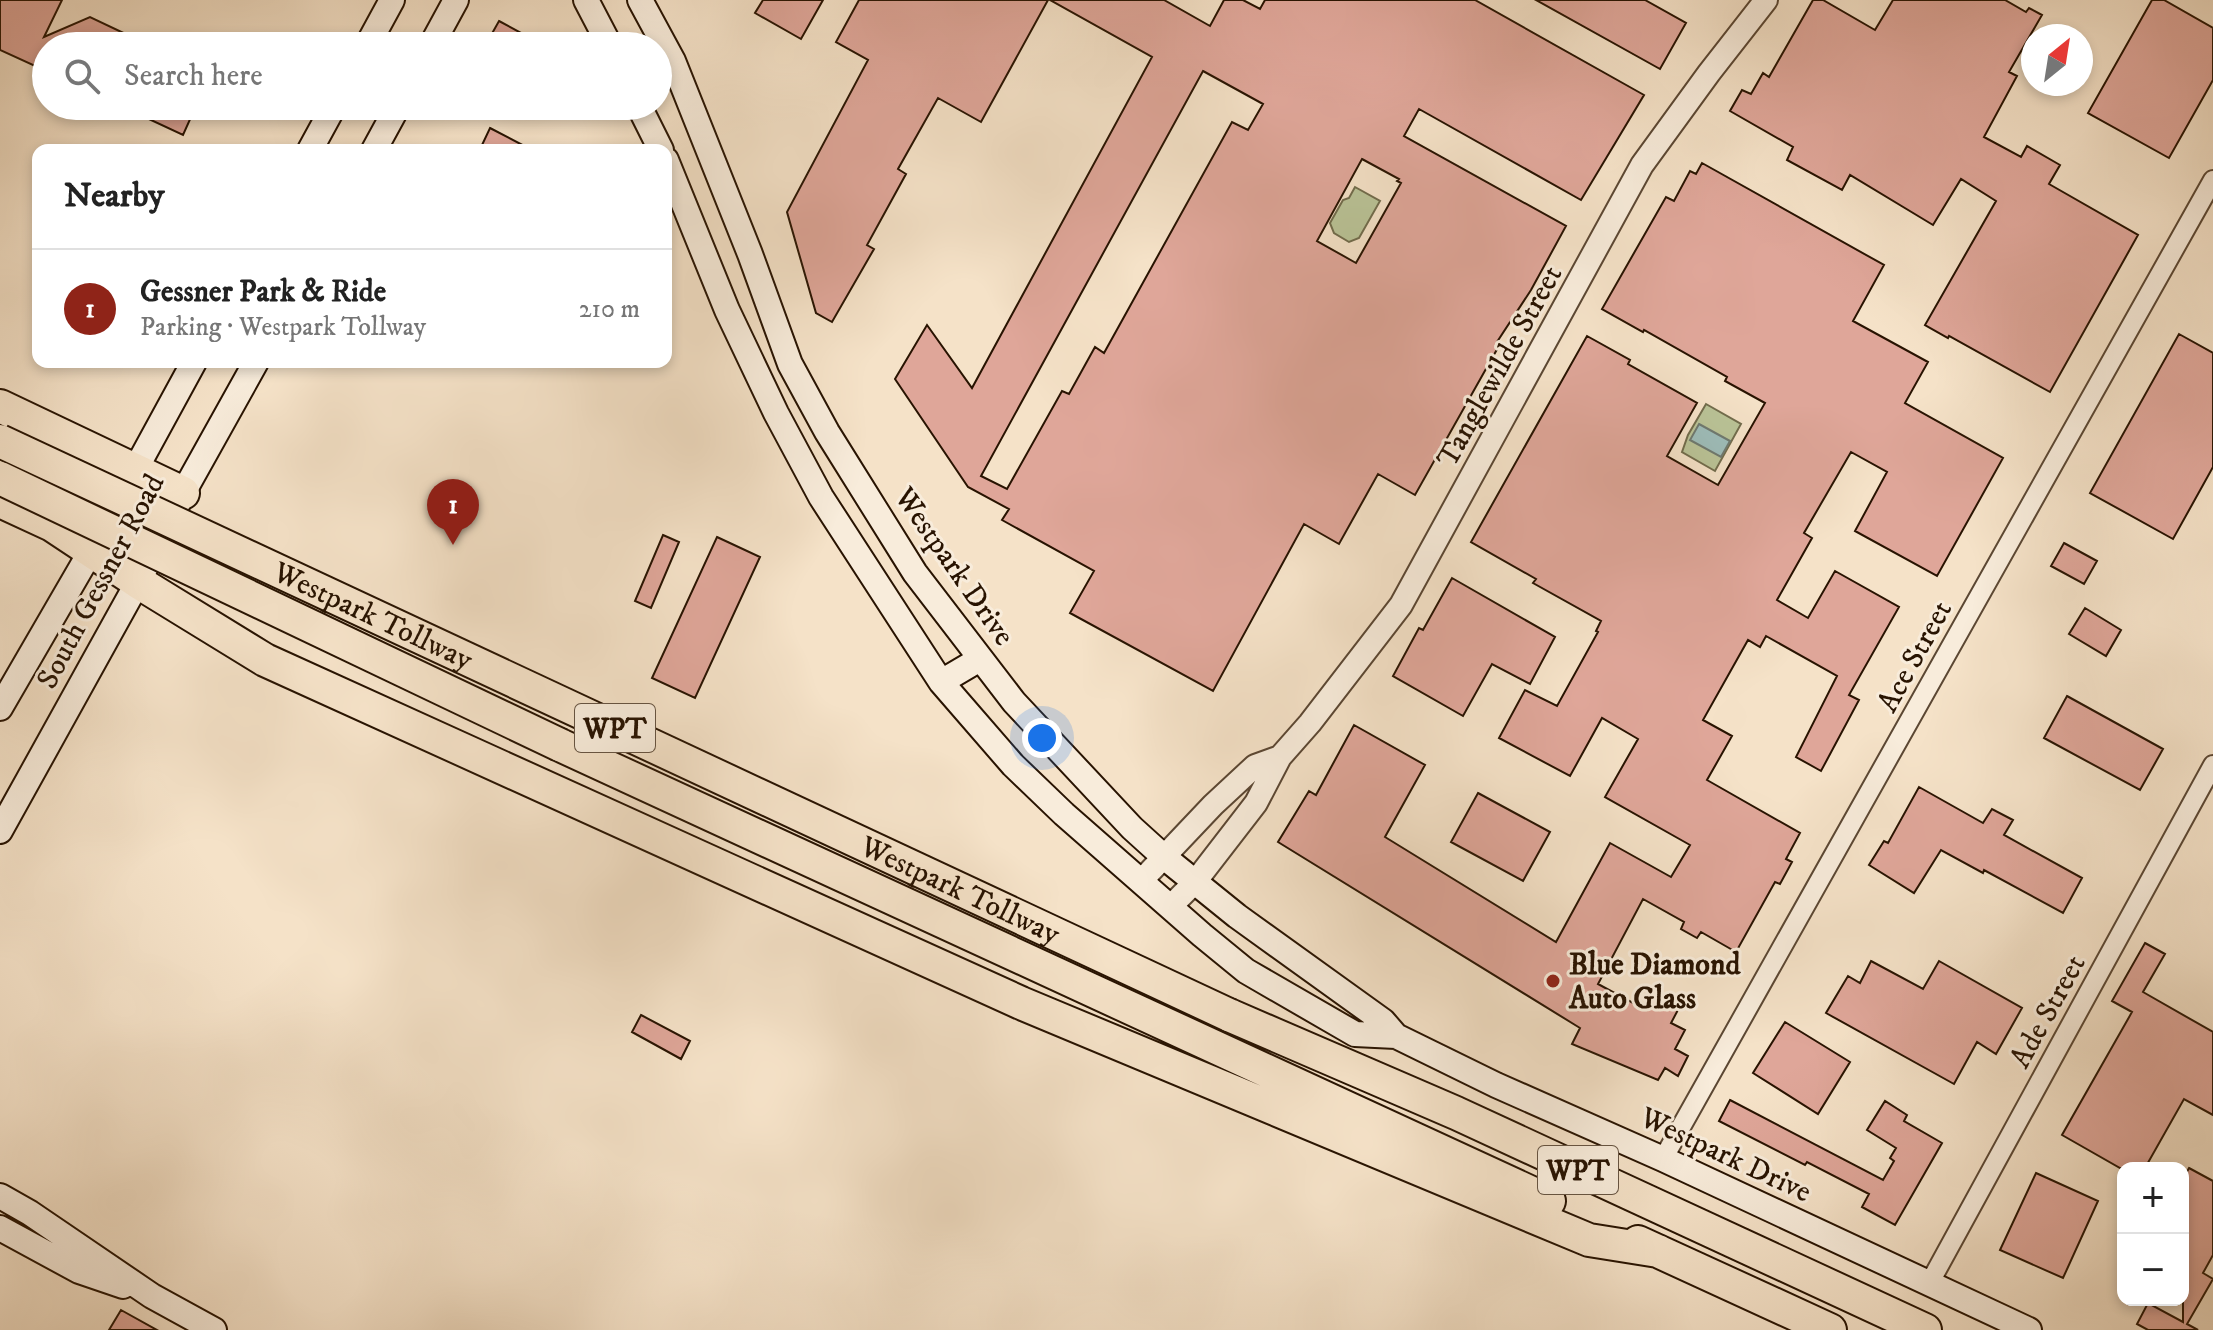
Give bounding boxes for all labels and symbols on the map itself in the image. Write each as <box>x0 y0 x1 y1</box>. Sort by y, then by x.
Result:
north arrow <box>2021 24 2093 96</box>
street label: Tanglewilde Street <box>1430 259 1571 474</box>
street label: South Gessner Road <box>29 468 173 695</box>
pin: 1 <box>427 479 479 545</box>
street label: Westpark Drive <box>885 480 1022 653</box>
street label: Westpark Tollway <box>266 554 479 679</box>
street label: Ace Street <box>1870 594 1961 719</box>
road number: WPT <box>575 704 655 752</box>
your location <box>1022 718 1062 758</box>
street label: Westpark Tollway <box>853 828 1066 954</box>
place label: Blue Diamond Auto Glass <box>1568 947 1742 1018</box>
street label: Ade Street <box>2002 949 2095 1075</box>
marker: Blue Diamond Auto Glass <box>1544 972 1562 990</box>
street label: Westpark Drive <box>1633 1099 1817 1211</box>
road number: WPT <box>1538 1146 1618 1194</box>

